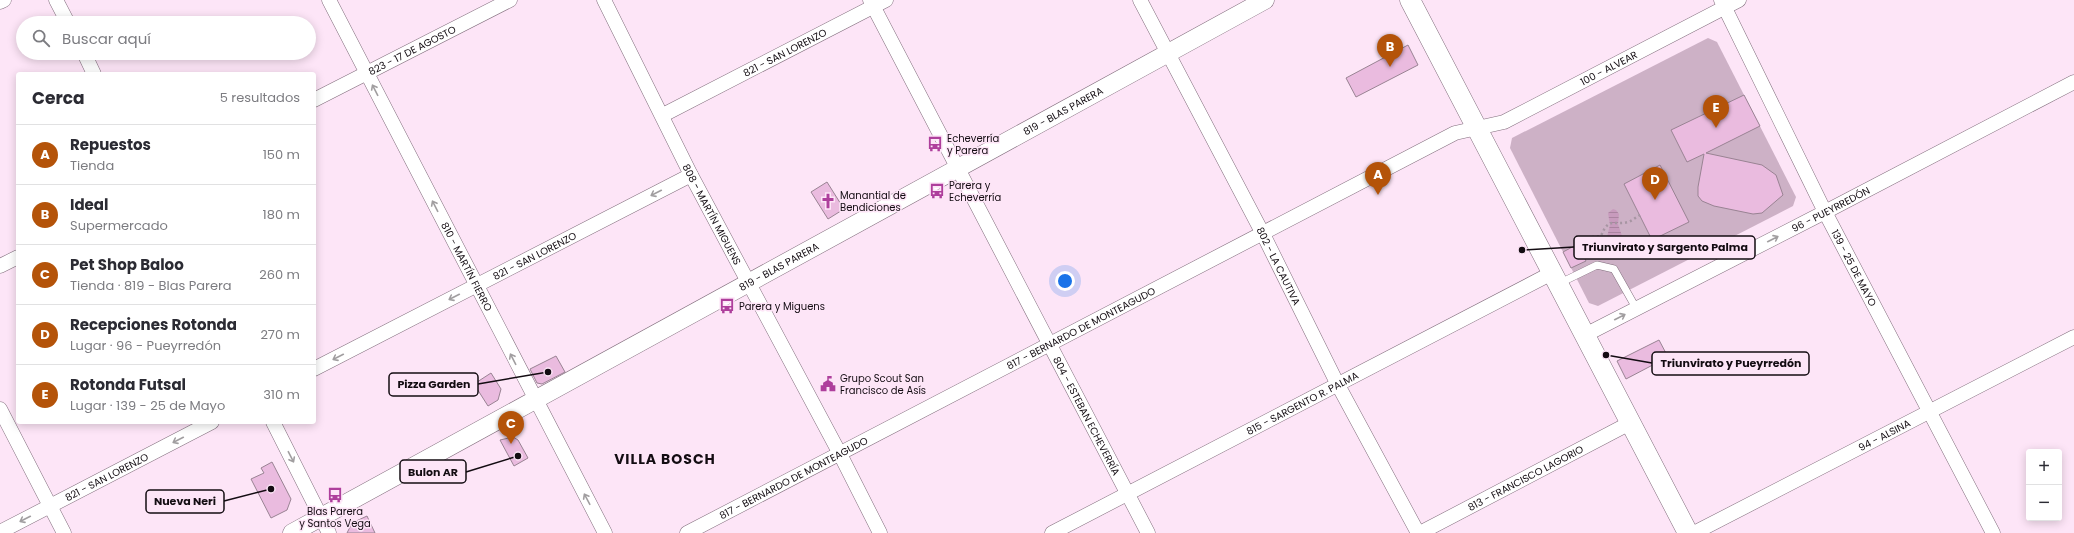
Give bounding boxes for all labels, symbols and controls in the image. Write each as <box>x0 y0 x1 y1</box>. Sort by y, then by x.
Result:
search box <box>16 16 316 60</box>
street label: 823 - 17 DE AGOSTO <box>366 21 459 79</box>
street label: 821 - SAN LORENZO <box>740 24 829 80</box>
icon: search <box>30 27 52 49</box>
text: Buscar aquí <box>62 28 151 49</box>
pin: B <box>1377 34 1403 67</box>
street label: 100 - ALVEAR <box>1577 47 1640 89</box>
street label: 819 - BLAS PARERA <box>1020 83 1106 139</box>
one-way arrow <box>371 84 379 96</box>
text: Cerca <box>32 86 85 110</box>
text: 5 resultados <box>220 88 300 107</box>
pin: E <box>1703 95 1729 128</box>
place label: Echeverría y Parera <box>947 131 999 158</box>
text: Repuestos <box>70 134 151 155</box>
bus stop icon: Echeverría y Parera <box>926 135 944 153</box>
text: A <box>40 145 50 164</box>
text: 150 m <box>263 145 300 164</box>
text: Tienda <box>70 156 114 175</box>
street label: 808 - MARTÍN MIGUENS <box>679 161 745 268</box>
pin: A <box>1365 162 1391 195</box>
pin: D <box>1642 167 1668 200</box>
place label: Parera y Echeverría <box>949 178 1001 205</box>
bus stop icon: Parera y Echeverría <box>928 182 946 200</box>
street label: 96 - PUEYRREDÓN <box>1789 182 1872 235</box>
place label: Manantial de Bendiciones <box>840 188 906 215</box>
one-way arrow <box>651 189 663 197</box>
church icon: Manantial de Bendiciones <box>819 192 837 210</box>
text: Ideal <box>70 194 108 215</box>
one-way arrow <box>430 200 438 212</box>
text: B <box>41 205 49 224</box>
text: 180 m <box>263 205 300 224</box>
text: Supermercado <box>70 216 168 235</box>
street label: 810 - MARTÍN FIERRO <box>438 219 496 314</box>
street label: 802 - LA CAUTIVA <box>1253 224 1305 308</box>
street label: 139 - 25 DE MAYO <box>1828 227 1881 309</box>
street label: 821 - SAN LORENZO <box>490 228 579 283</box>
one-way arrow <box>1767 234 1779 242</box>
callout: Triunvirato y Sargento Palma <box>1574 236 1755 259</box>
street label: 819 - BLAS PARERA <box>736 238 822 294</box>
text: Triunvirato y Sargento Palma <box>1582 239 1748 255</box>
text: Pet Shop Baloo <box>70 254 184 275</box>
text: C <box>40 265 50 284</box>
text: 260 m <box>259 265 300 284</box>
your location <box>1055 271 1075 291</box>
text: Tienda · 819 - Blas Parera <box>70 276 232 295</box>
street label: 817 - BERNARDO DE MONTEAGUDO <box>1004 283 1158 373</box>
one-way arrow <box>448 294 460 301</box>
bus stop icon: Parera y Miguens <box>718 297 736 315</box>
place label: Parera y Miguens <box>739 299 825 314</box>
one-way arrow <box>1614 313 1626 320</box>
text: Recepciones Rotonda <box>70 314 237 335</box>
text: D <box>40 325 50 344</box>
text: 270 m <box>260 325 300 344</box>
text: Lugar · 96 - Pueyrredón <box>70 336 221 355</box>
callout: Triunvirato y Pueyrredón <box>1652 352 1809 375</box>
one-way arrow <box>509 353 516 365</box>
one-way arrow <box>333 354 345 361</box>
street label: 804 - ESTEBAN ECHEVERRÍA <box>1050 354 1124 478</box>
text: Triunvirato y Pueyrredón <box>1661 355 1801 371</box>
street label: 815 - SARGENTO R. PALMA <box>1244 367 1361 438</box>
place label: Grupo Scout San Francisco de Asís <box>840 371 926 398</box>
callout: Pizza Garden <box>389 373 478 396</box>
text: Rotonda Futsal <box>70 374 186 395</box>
public building icon: Grupo Scout San Francisco de Asís <box>819 375 837 393</box>
text: Pizza Garden <box>397 376 471 392</box>
text: E <box>41 385 49 404</box>
text: 310 m <box>263 385 300 404</box>
text: Lugar · 139 - 25 de Mayo <box>70 396 225 415</box>
pin: C <box>498 411 524 444</box>
street label: 94 - ALSINA <box>1856 415 1913 455</box>
street label: 817 - BERNARDO DE MONTEAGUDO <box>716 433 871 523</box>
one-way arrow <box>172 437 184 444</box>
street label: 813 - FRANCISCO LAGORIO <box>1465 441 1586 514</box>
street label: 821 - SAN LORENZO <box>62 449 151 505</box>
district label: VILLA BOSCH <box>614 449 716 469</box>
map controls <box>2026 449 2062 521</box>
button: + <box>2026 449 2062 485</box>
one-way arrow <box>287 450 295 462</box>
callout: Bulon AR <box>400 460 466 483</box>
text: Bulon AR <box>408 464 458 480</box>
button: − <box>2026 485 2062 521</box>
bus stop icon: Blas Parera y Santos Vega <box>326 486 344 504</box>
callout: Nueva Neri <box>146 490 224 513</box>
text: Nueva Neri <box>154 493 216 509</box>
one-way arrow <box>582 493 590 505</box>
place label: Blas Parera y Santos Vega <box>299 504 371 531</box>
one-way arrow <box>19 516 31 523</box>

